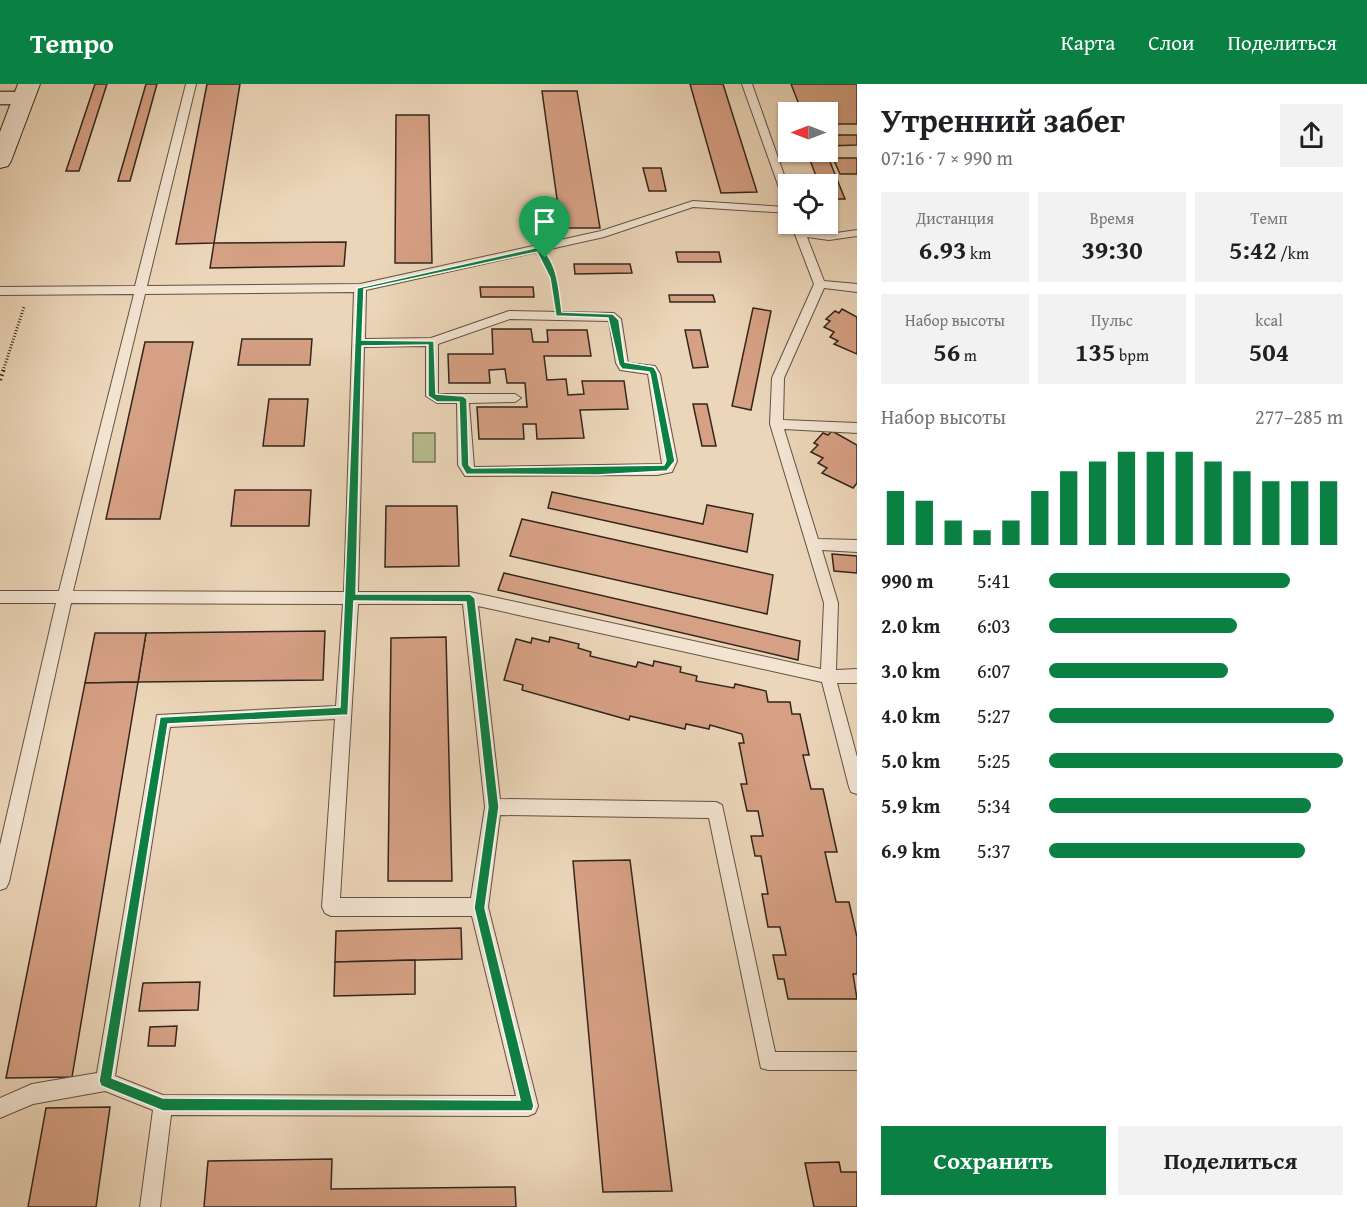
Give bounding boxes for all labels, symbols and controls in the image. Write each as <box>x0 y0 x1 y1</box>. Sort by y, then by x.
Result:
text: Tempo <box>30 22 114 63</box>
text: Карта <box>1061 27 1115 58</box>
text: Слои <box>1148 27 1194 58</box>
text: Поделиться <box>1227 27 1337 58</box>
text: Утренний забег <box>881 96 1125 144</box>
north arrow <box>778 102 838 162</box>
map controls <box>778 102 838 234</box>
button: share <box>1280 104 1343 167</box>
text: 07:16 · 7 × 990 m <box>881 143 1013 172</box>
button: locate <box>778 174 838 234</box>
pin <box>519 196 570 258</box>
icon: arrive <box>528 205 561 238</box>
text: Дистанция <box>916 206 994 230</box>
text: Время <box>1090 206 1134 230</box>
text: Темп <box>1251 206 1287 230</box>
text: 6.93 <box>919 230 967 269</box>
text: 39:30 <box>1081 230 1143 269</box>
text: 5:42 <box>1229 230 1277 269</box>
text: km <box>967 241 991 265</box>
text: /km <box>1277 241 1309 265</box>
text: Набор высоты <box>905 308 1005 332</box>
text: Пульс <box>1091 308 1133 332</box>
text: kcal <box>1255 308 1283 332</box>
text: 56 <box>933 332 960 371</box>
text: 135 <box>1075 332 1115 371</box>
text: 504 <box>1249 332 1289 371</box>
text: m <box>960 343 977 367</box>
text: bpm <box>1115 343 1149 367</box>
text: Набор высоты <box>881 402 1006 431</box>
text: 277–285 m <box>1255 402 1343 431</box>
text: 990 m <box>881 566 934 595</box>
text: 5:41 <box>977 566 1011 595</box>
text: 2.0 km <box>881 611 940 640</box>
text: 6:03 <box>977 611 1011 640</box>
text: 3.0 km <box>881 656 940 685</box>
text: 6:07 <box>977 656 1011 685</box>
text: 4.0 km <box>881 701 940 730</box>
text: 5:27 <box>977 701 1011 730</box>
text: 5.0 km <box>881 746 940 775</box>
text: 5:25 <box>977 746 1011 775</box>
text: 5.9 km <box>881 791 940 820</box>
text: 5:34 <box>977 791 1011 820</box>
text: 6.9 km <box>881 836 940 865</box>
text: 5:37 <box>977 836 1011 865</box>
button: Сохранить <box>881 1126 1106 1195</box>
button: Поделиться <box>1118 1126 1343 1195</box>

